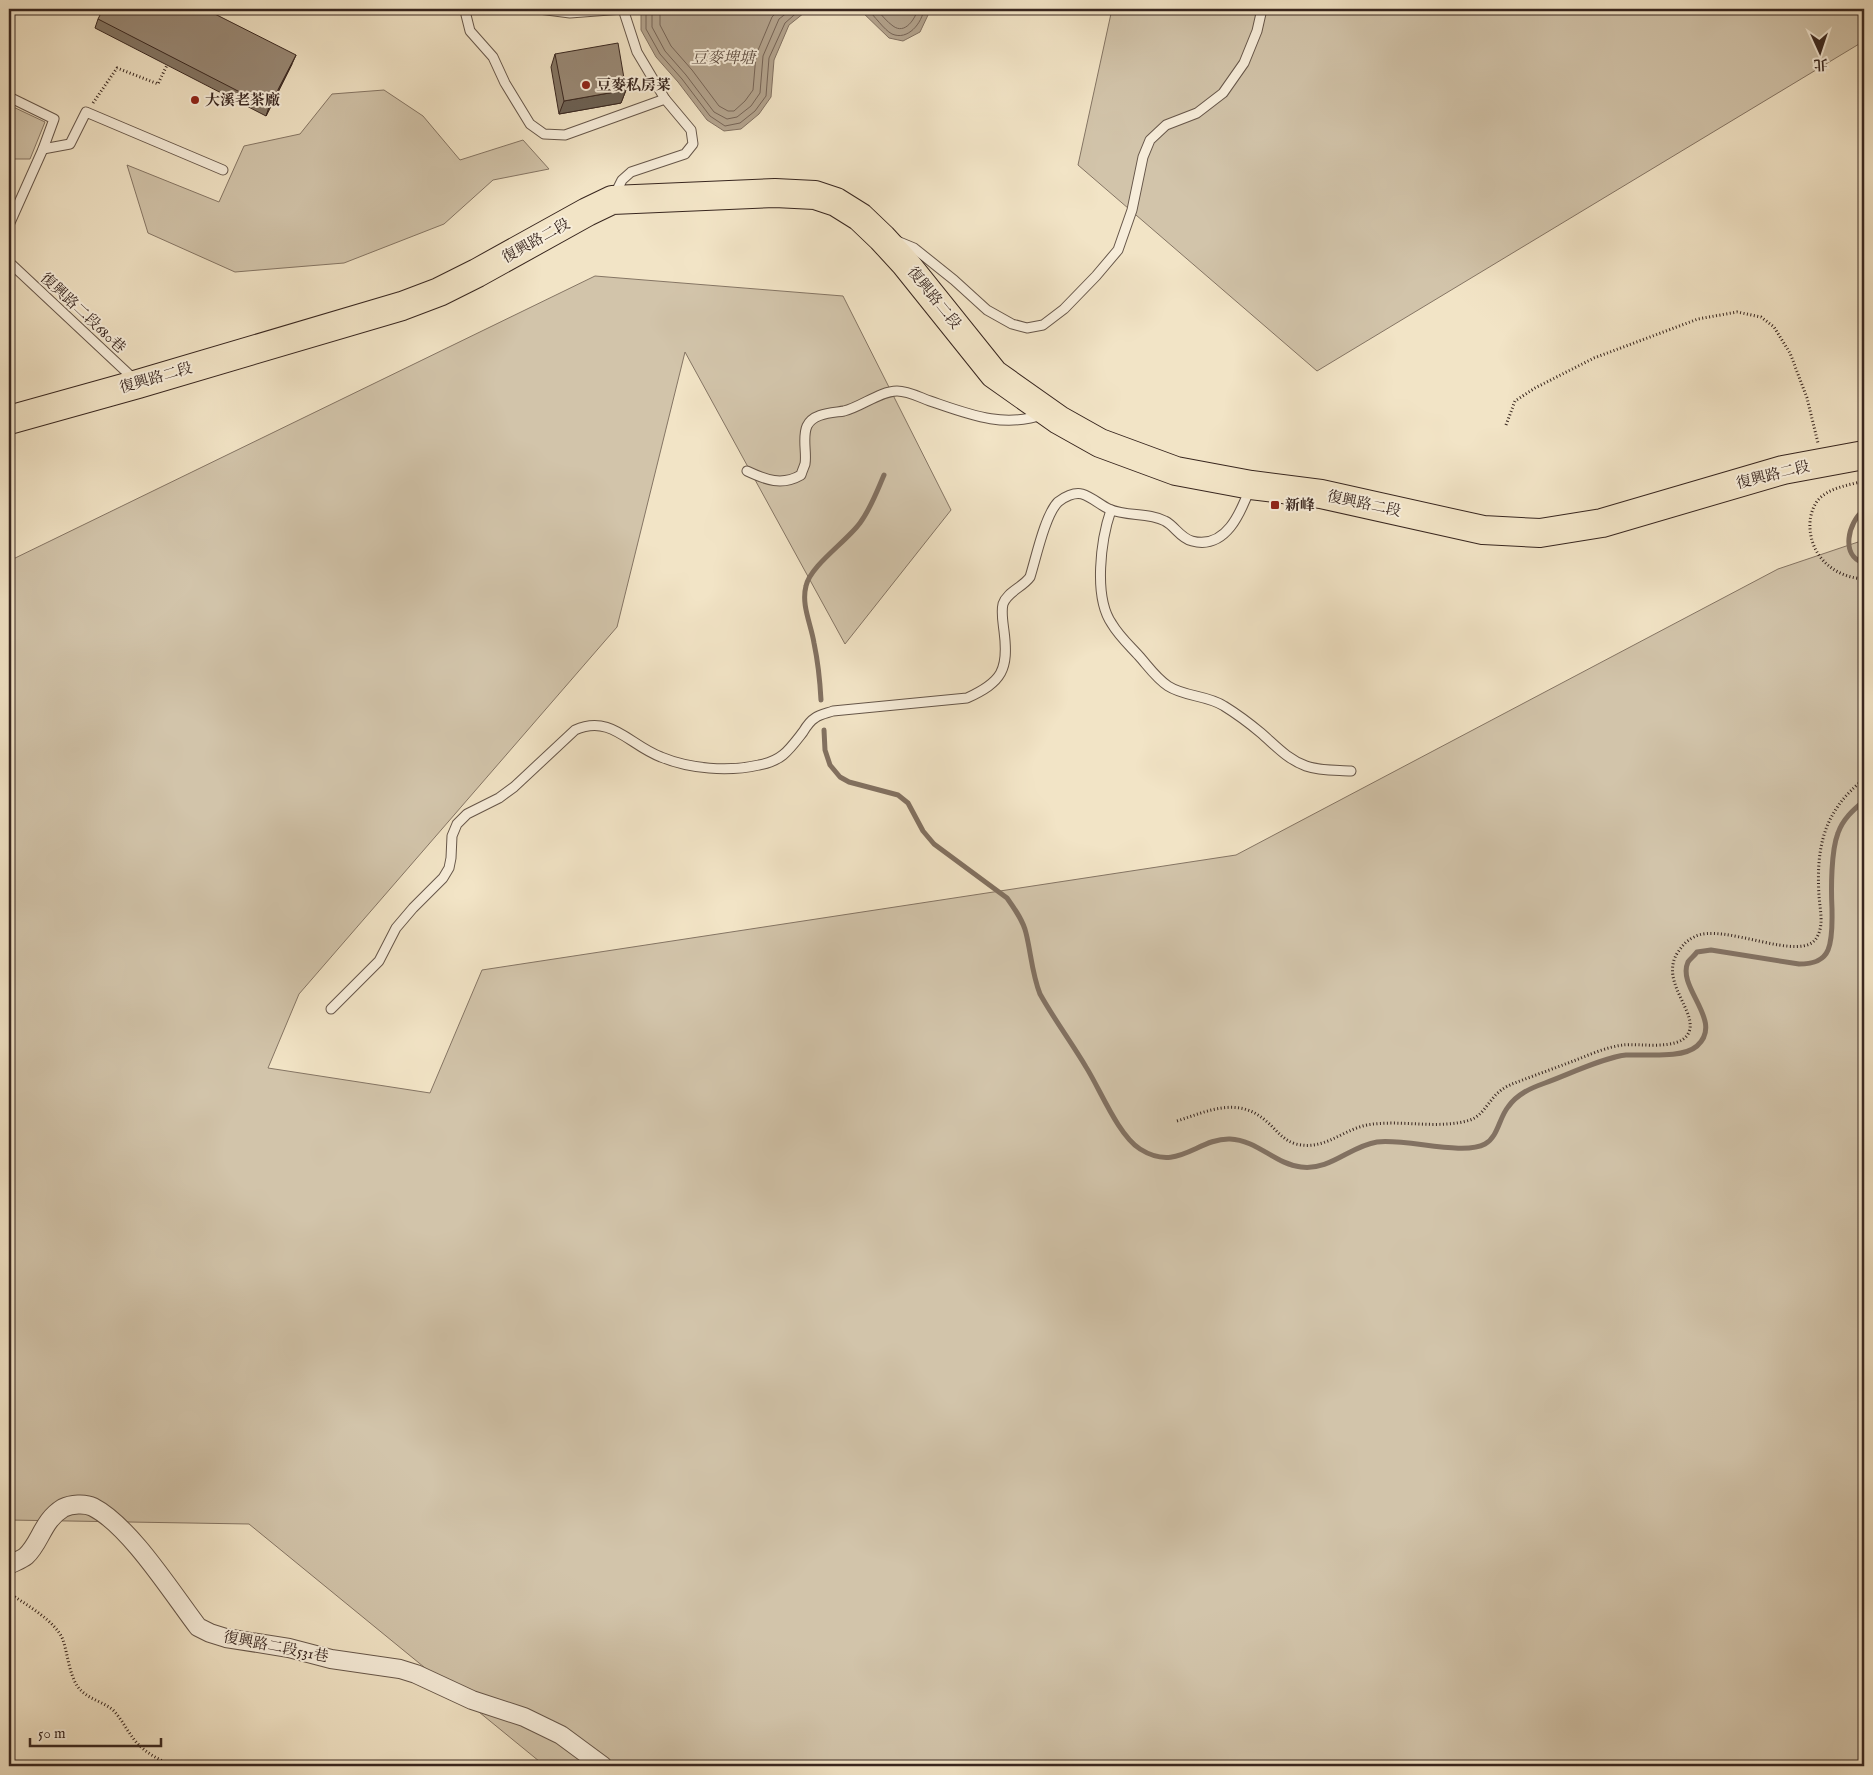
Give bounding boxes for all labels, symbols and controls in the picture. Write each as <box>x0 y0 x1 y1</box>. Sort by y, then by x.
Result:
north arrow <box>1796 28 1846 78</box>
water label: 豆麥埤塘 <box>691 49 758 69</box>
text: 北 <box>1813 55 1828 73</box>
place label: 豆麥私房菜 <box>596 76 671 95</box>
marker: 豆麥私房菜 <box>580 79 592 91</box>
place label: 大溪老茶廠 <box>205 91 280 110</box>
marker: 大溪老茶廠 <box>189 94 201 106</box>
street label: 復興路二段 <box>499 215 573 267</box>
street label: 復興路二段 <box>903 263 965 333</box>
street label: 復興路二段680巷 <box>36 269 130 357</box>
street label: 復興路二段 <box>117 359 195 397</box>
street label: 復興路二段 <box>1734 457 1812 493</box>
street label: 復興路二段 <box>1325 487 1403 521</box>
place label: 新峰 <box>1285 496 1315 515</box>
marker: 新峰 <box>1269 499 1281 511</box>
street label: 復興路二段531巷 <box>222 1628 330 1666</box>
scale bar <box>30 1715 161 1747</box>
text: 50 m <box>38 1724 66 1743</box>

